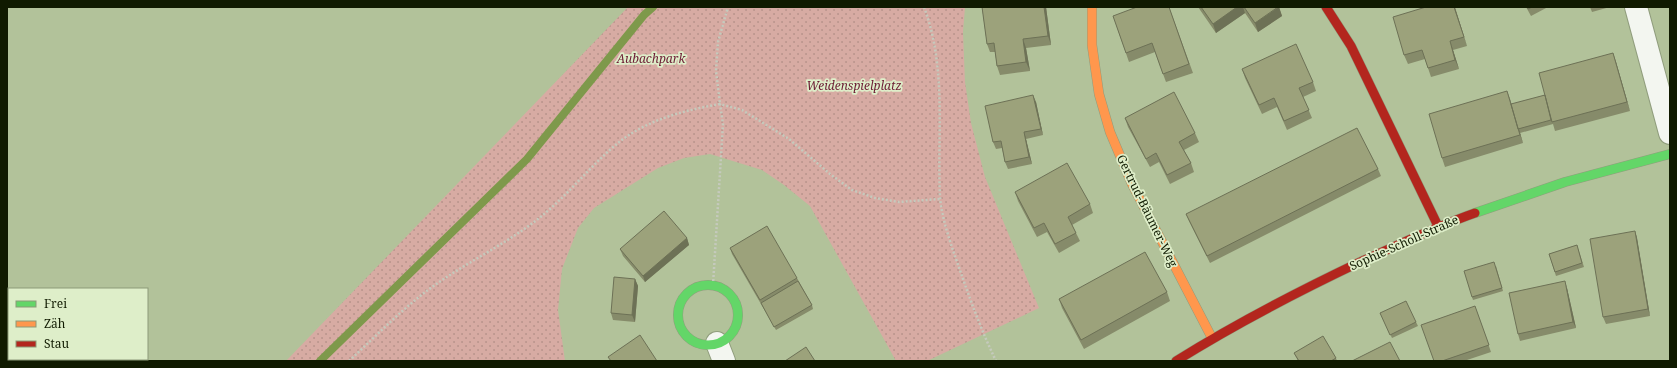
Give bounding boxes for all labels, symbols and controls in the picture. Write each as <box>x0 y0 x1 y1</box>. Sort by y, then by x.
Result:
park label: Aubachpark <box>616 50 686 67</box>
park label: Weidenspielplatz <box>806 77 902 94</box>
street label: Gertrud-Bäumer-Weg <box>1113 152 1182 270</box>
street label: Sophie-Scholl-Straße <box>1347 211 1461 274</box>
legend <box>8 288 148 360</box>
text: Frei <box>44 295 67 312</box>
text: Zäh <box>44 315 66 332</box>
text: Stau <box>44 335 70 352</box>

